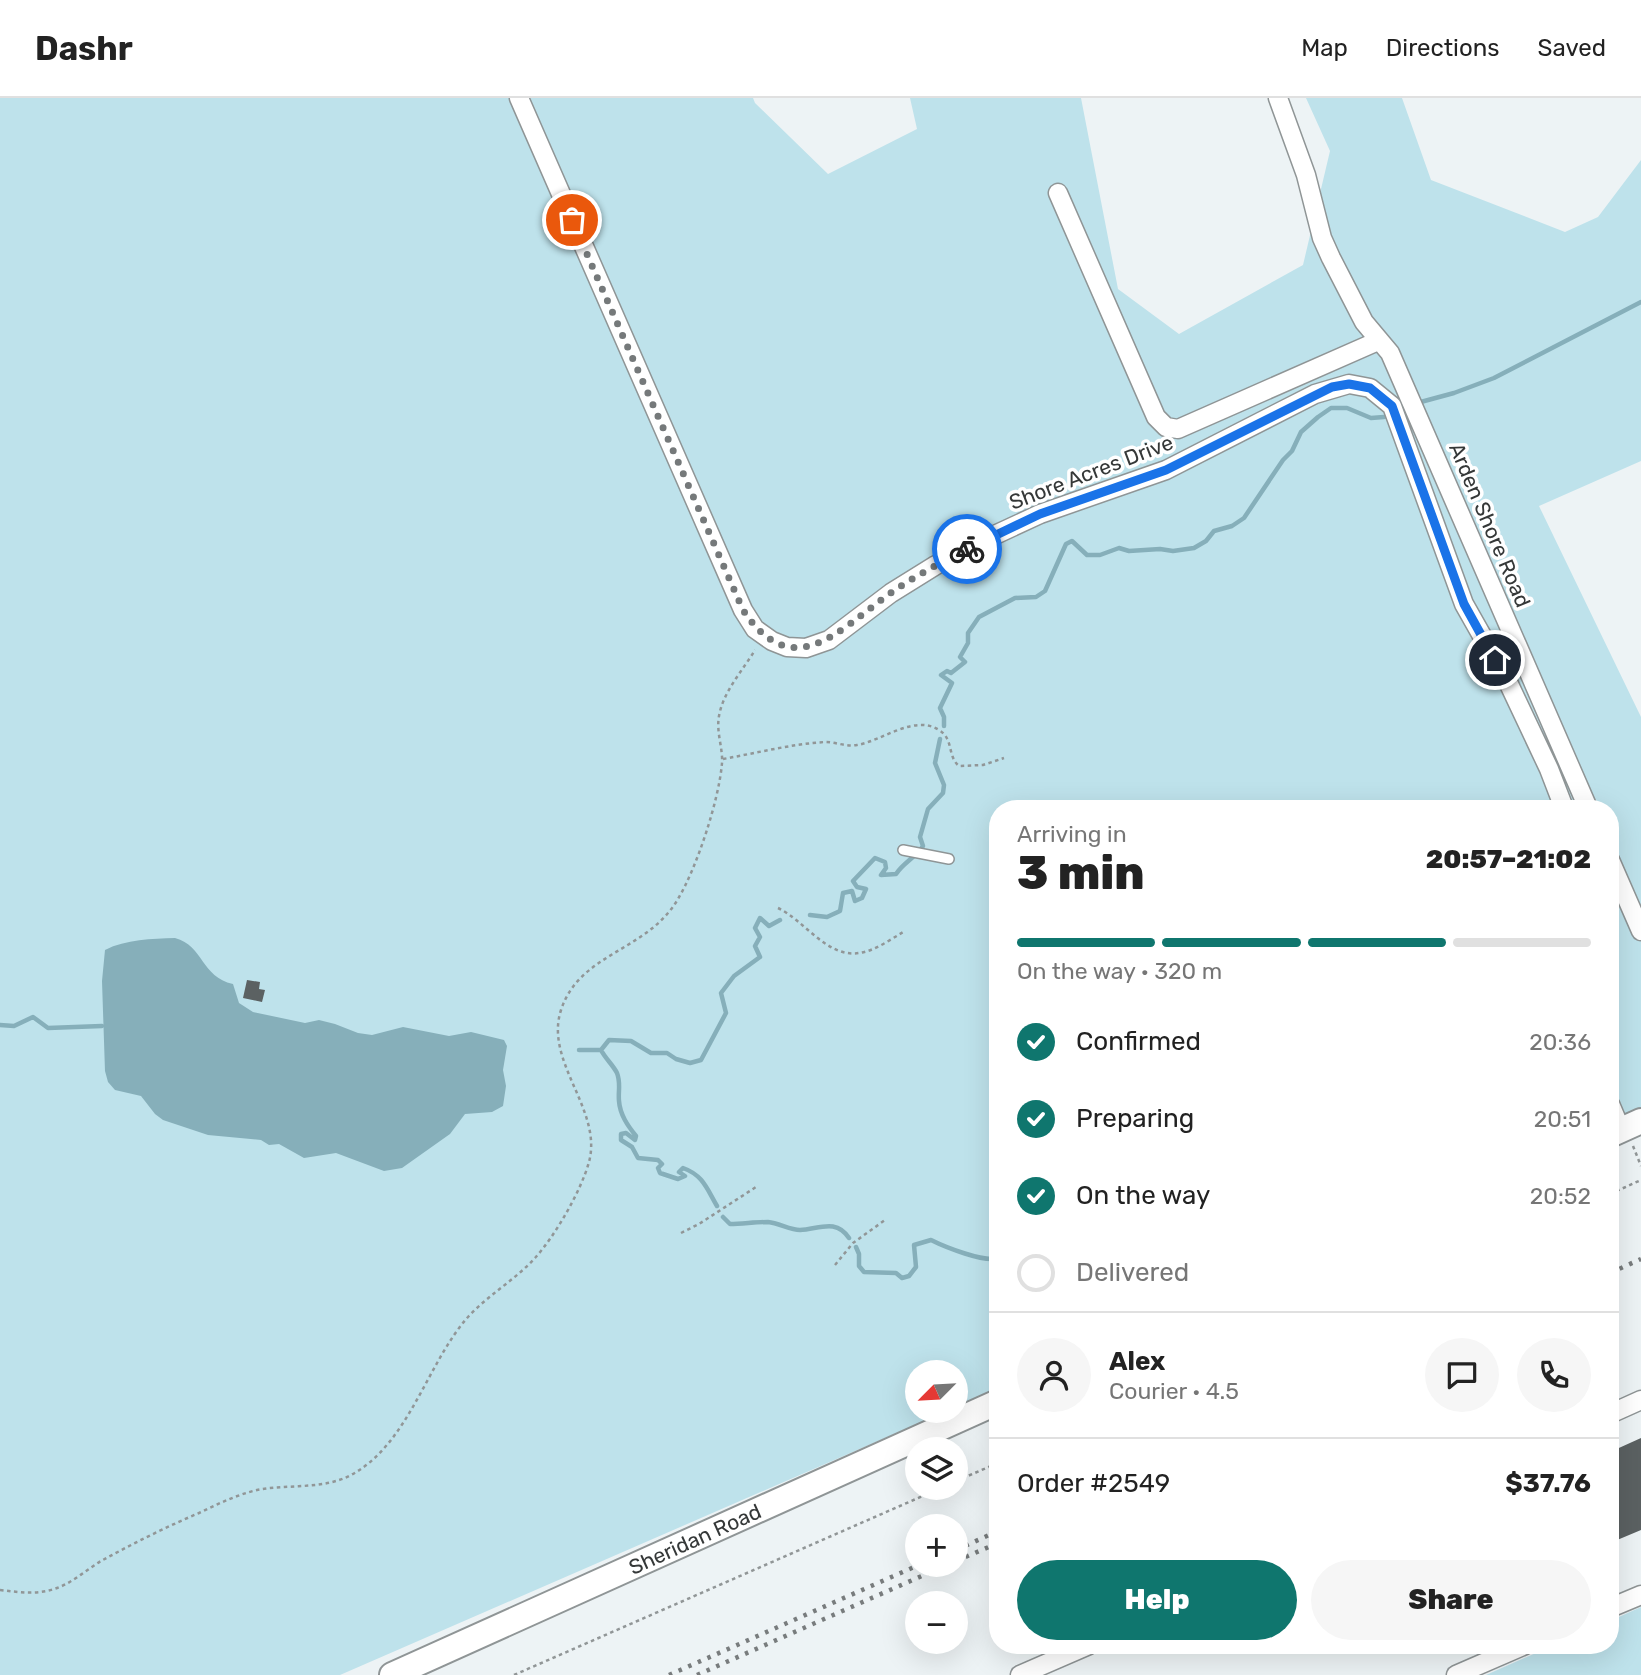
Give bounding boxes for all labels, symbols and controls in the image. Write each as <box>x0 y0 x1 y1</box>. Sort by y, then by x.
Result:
text: Dashr <box>35 29 133 68</box>
text: Map <box>1301 34 1348 62</box>
text: Directions <box>1386 34 1499 62</box>
text: Saved <box>1537 34 1606 62</box>
pin <box>542 190 602 250</box>
icon: bag <box>553 201 591 239</box>
street label: Shore Acres Drive <box>1006 429 1176 515</box>
street label: Arden Shore Road <box>1444 439 1536 611</box>
courier <box>932 514 1002 584</box>
icon: bike <box>948 530 986 568</box>
pin <box>1465 630 1525 690</box>
icon: home <box>1476 641 1514 679</box>
text: Arriving in <box>1017 820 1127 848</box>
text: 20:57–21:02 <box>1426 844 1591 875</box>
text: 3 min <box>1017 846 1145 901</box>
text: On the way · 320 m <box>1017 957 1222 985</box>
icon: check <box>1017 1023 1055 1061</box>
text: Confirmed <box>1076 1026 1201 1057</box>
text: 20:36 <box>1529 1028 1591 1056</box>
icon: check <box>1017 1100 1055 1138</box>
text: Preparing <box>1076 1103 1194 1134</box>
text: 20:51 <box>1534 1105 1591 1133</box>
icon: check <box>1017 1177 1055 1215</box>
text: On the way <box>1076 1180 1210 1211</box>
text: 20:52 <box>1530 1182 1591 1210</box>
text: Delivered <box>1076 1257 1189 1288</box>
button: person <box>1017 1338 1091 1412</box>
button: chat <box>1425 1338 1499 1412</box>
button: phone <box>1517 1338 1591 1412</box>
text: Alex <box>1109 1346 1165 1377</box>
north arrow <box>905 1360 968 1423</box>
map controls <box>905 1360 968 1654</box>
text: Courier · 4.5 <box>1109 1377 1239 1405</box>
button: layers <box>905 1437 968 1500</box>
text: Order #2549 <box>1017 1468 1170 1499</box>
text: $37.76 <box>1505 1468 1591 1499</box>
street label: Sheridan Road <box>625 1498 765 1579</box>
button: + <box>905 1514 968 1577</box>
button: Help <box>1017 1560 1297 1640</box>
button: Share <box>1311 1560 1591 1640</box>
button: − <box>905 1591 968 1654</box>

